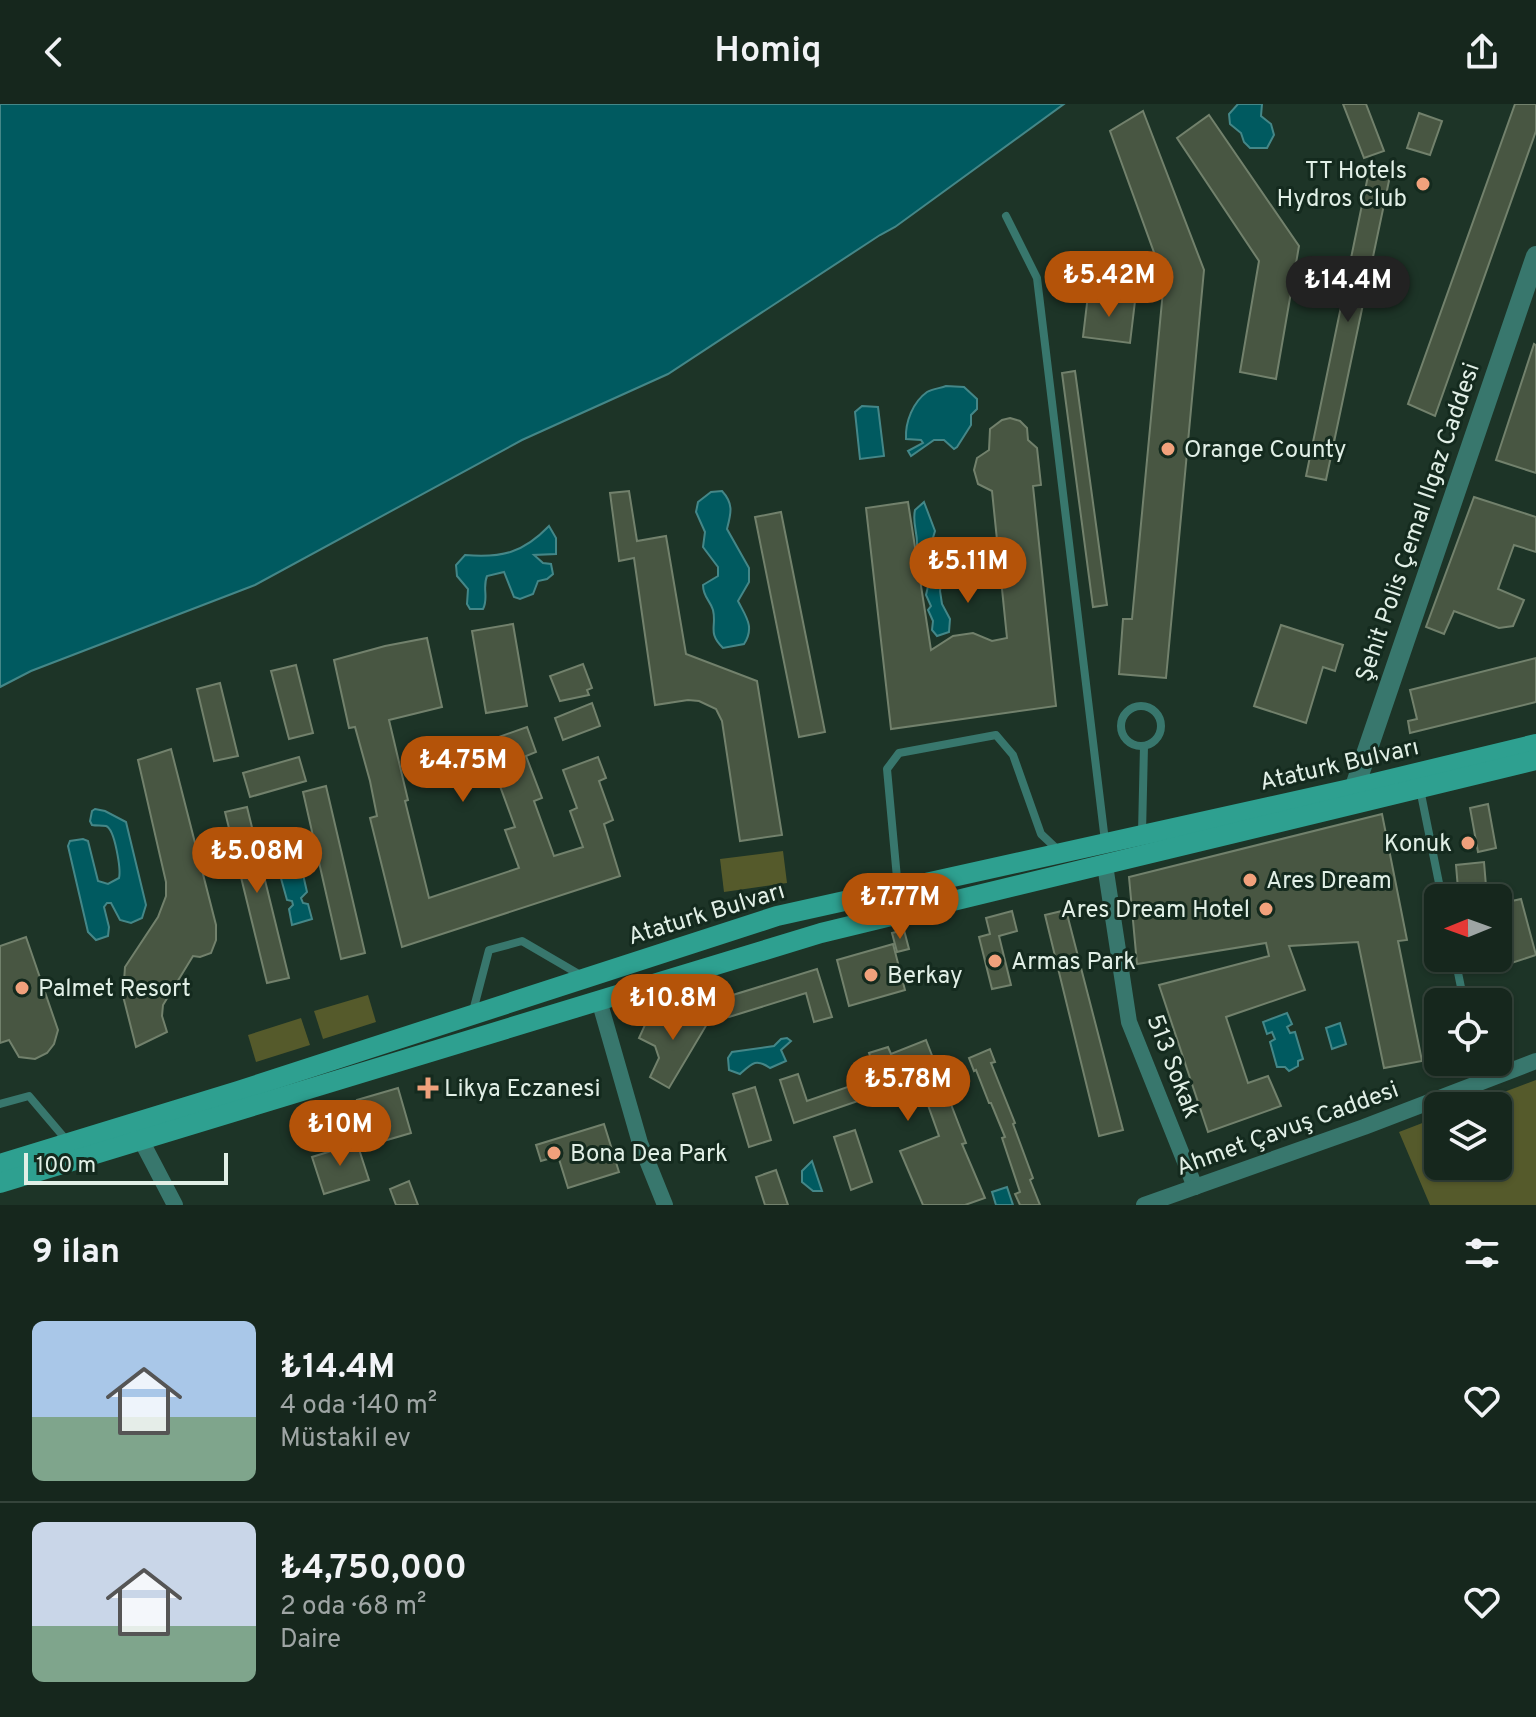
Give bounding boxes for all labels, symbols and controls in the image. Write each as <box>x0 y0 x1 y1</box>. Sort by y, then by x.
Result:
text: Homiq <box>714 29 822 75</box>
icon: back <box>32 30 76 74</box>
icon: share <box>1460 30 1504 74</box>
place label: TT Hotels Hydros Club <box>1277 157 1407 215</box>
marker: TT Hotels Hydros Club <box>1414 175 1432 193</box>
pin: ₺5.42M <box>1044 251 1174 319</box>
pin: ₺14.4M <box>1283 256 1413 324</box>
text: ₺5.42M <box>1063 260 1155 293</box>
text: ₺14.4M <box>1304 265 1392 298</box>
street label: Şehit Polis Çemal Ilgaz Caddesi <box>1350 359 1488 686</box>
place label: Orange County <box>1184 436 1346 466</box>
marker: Orange County <box>1159 440 1177 458</box>
pin: ₺5.11M <box>903 537 1033 605</box>
text: ₺5.11M <box>927 546 1009 579</box>
street label: Ataturk Bulvarı <box>1257 733 1422 799</box>
pin: ₺4.75M <box>398 736 528 804</box>
text: ₺4.75M <box>419 745 507 778</box>
pin: ₺5.08M <box>192 827 322 895</box>
place label: Konuk <box>1384 830 1452 860</box>
marker: Konuk <box>1459 834 1477 852</box>
text: ₺5.08M <box>210 836 304 869</box>
place label: Ares Dream <box>1266 867 1392 897</box>
marker: Ares Dream <box>1241 871 1259 889</box>
pin: ₺7.77M <box>835 873 965 941</box>
street label: Ataturk Bulvarı <box>625 877 789 953</box>
text: ₺7.77M <box>860 882 940 915</box>
north arrow <box>1424 884 1512 972</box>
map controls <box>1424 884 1512 1180</box>
place label: Ares Dream Hotel <box>1060 896 1250 926</box>
marker: Ares Dream Hotel <box>1257 900 1275 918</box>
place label: Armas Park <box>1011 948 1136 978</box>
marker: Armas Park <box>986 952 1004 970</box>
place label: Berkay <box>887 962 963 992</box>
marker: Berkay <box>862 966 880 984</box>
pin: ₺10.8M <box>608 974 738 1042</box>
place label: Palmet Resort <box>38 975 191 1005</box>
marker: Palmet Resort <box>13 979 31 997</box>
text: ₺10.8M <box>629 983 717 1016</box>
button: locate <box>1424 988 1512 1076</box>
street label: 513 Sokak <box>1139 1011 1206 1123</box>
pin: ₺5.78M <box>843 1055 973 1123</box>
text: ₺5.78M <box>864 1064 952 1097</box>
place label: Likya Eczanesi <box>444 1075 601 1105</box>
street label: Ahmet Çavuş Caddesi <box>1172 1076 1403 1184</box>
marker: Likya Eczanesi <box>419 1079 437 1097</box>
button: layers <box>1424 1092 1512 1180</box>
pin: ₺10M <box>293 1100 387 1168</box>
text: ₺10M <box>307 1109 373 1142</box>
place label: Bona Dea Park <box>570 1140 728 1170</box>
marker: Bona Dea Park <box>545 1144 563 1162</box>
scale bar <box>24 1149 228 1185</box>
text: 100 m <box>36 1153 96 1180</box>
icon: filters <box>1460 1231 1504 1275</box>
text: 9 ilan <box>32 1232 120 1275</box>
text: ₺14.4M <box>280 1347 395 1390</box>
icon: home <box>96 1353 192 1449</box>
icon: heart <box>1460 1379 1504 1423</box>
text: 4 oda · 140 m² <box>280 1390 437 1423</box>
text: Müstakil ev <box>280 1423 411 1456</box>
text: ₺4,750,000 <box>280 1548 467 1591</box>
icon: home <box>96 1554 192 1650</box>
icon: heart <box>1460 1580 1504 1624</box>
text: 2 oda · 68 m² <box>280 1591 426 1624</box>
text: Daire <box>280 1624 341 1657</box>

